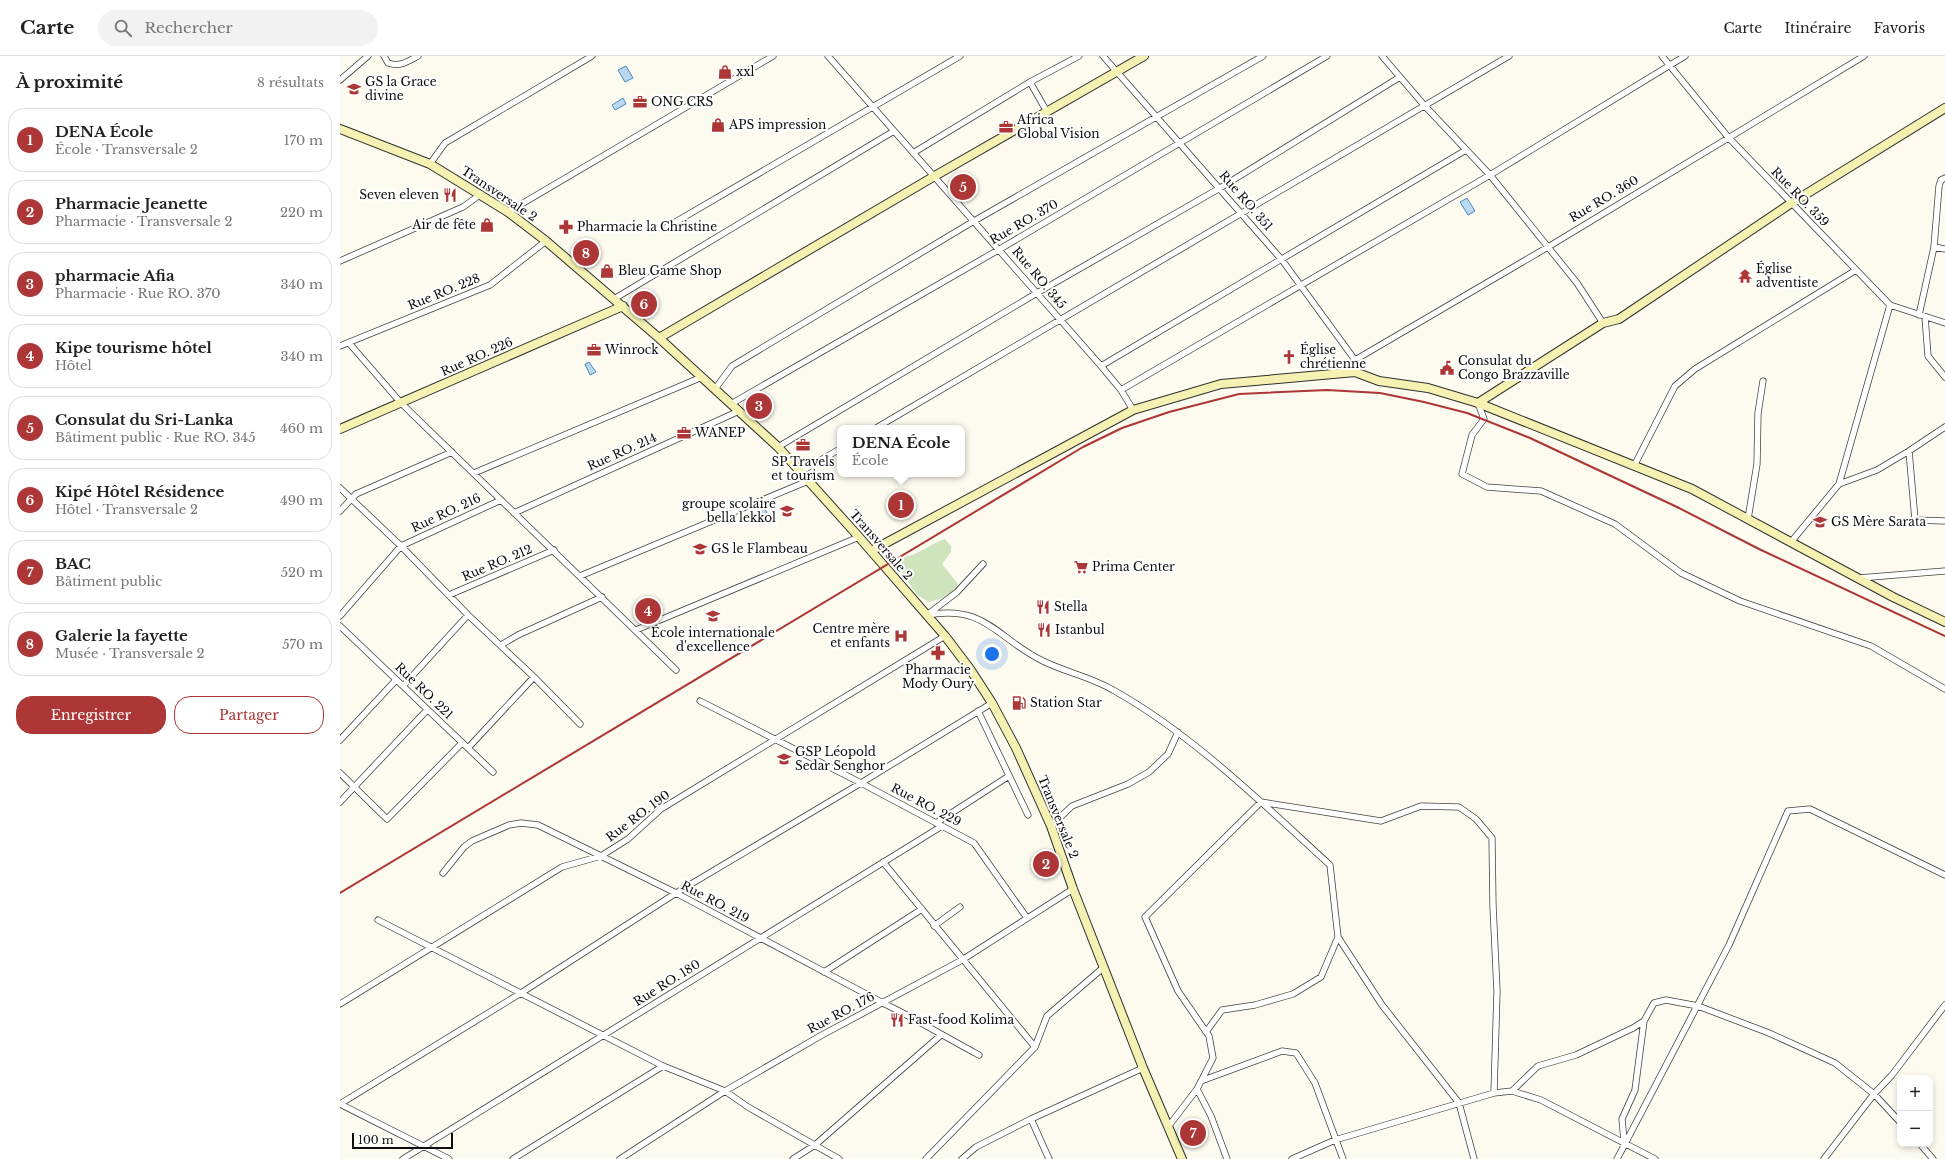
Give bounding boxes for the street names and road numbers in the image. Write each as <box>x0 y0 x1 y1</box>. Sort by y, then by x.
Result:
street label: Transversale 2 <box>459 163 540 224</box>
street label: Rue RO. 359 <box>1768 164 1832 229</box>
street label: Rue RO. 351 <box>1216 168 1276 234</box>
street label: Rue RO. 360 <box>1566 172 1641 225</box>
street label: Rue RO. 370 <box>987 196 1061 247</box>
street label: Rue RO. 345 <box>1009 244 1070 312</box>
street label: Rue RO. 228 <box>405 270 482 313</box>
street label: Rue RO. 226 <box>438 334 515 379</box>
street label: Rue RO. 214 <box>585 430 659 474</box>
street label: Rue RO. 216 <box>409 490 483 535</box>
street label: Transversale 2 <box>847 507 916 583</box>
street label: Rue RO. 212 <box>459 541 534 584</box>
street label: Rue RO. 221 <box>392 659 456 722</box>
street label: Transversale 2 <box>1035 773 1082 860</box>
street label: Rue RO. 229 <box>889 780 964 829</box>
street label: Rue RO. 190 <box>603 787 673 845</box>
street label: Rue RO. 219 <box>679 877 752 926</box>
street label: Rue RO. 180 <box>631 956 703 1009</box>
street label: Rue RO. 176 <box>805 988 877 1036</box>

